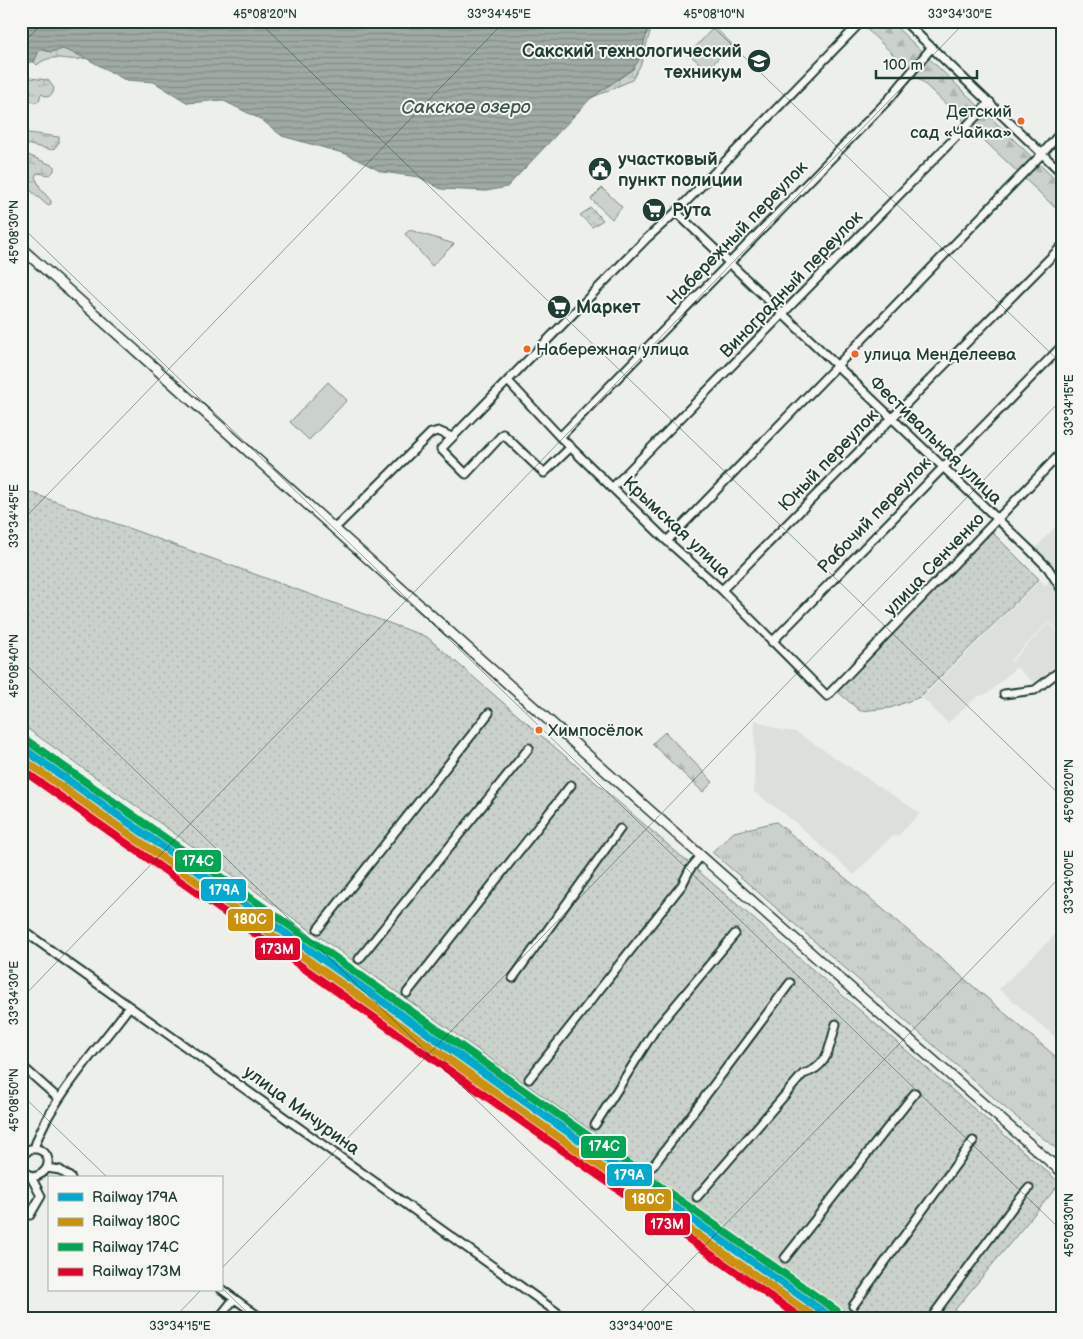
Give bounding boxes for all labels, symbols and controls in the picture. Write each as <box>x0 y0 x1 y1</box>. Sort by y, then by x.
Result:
text: 45°08'20"N <box>233 7 297 22</box>
text: 33°34'45"E <box>467 7 531 22</box>
text: 45°08'10"N <box>683 7 745 22</box>
text: 33°34'30"E <box>928 7 992 22</box>
place label: Сакский технологический техникум <box>522 41 742 83</box>
school or university icon: Сакский технологический техникум <box>746 48 772 74</box>
scale bar <box>876 48 977 80</box>
text: 100 m <box>883 56 923 75</box>
water label: Сакское озеро <box>401 96 531 119</box>
place label: Детский сад «Чайка» <box>910 102 1012 143</box>
marker: Детский сад «Чайка» <box>1016 116 1026 126</box>
place label: участковый пункт полиции <box>618 149 743 191</box>
public building icon: участковый пункт полиции <box>587 156 613 182</box>
street label: Набережный переулок <box>663 156 812 310</box>
supermarket icon: Рута <box>641 197 667 223</box>
text: 45°08'30"N <box>7 200 22 264</box>
place label: Рута <box>672 200 711 221</box>
street label: Виноградный переулок <box>716 206 867 362</box>
supermarket icon: Маркет <box>546 294 572 320</box>
place label: Маркет <box>576 297 641 318</box>
place label: Набережная улица <box>536 340 689 360</box>
marker: Набережная улица <box>522 344 532 354</box>
place label: улица Менделеева <box>864 345 1016 365</box>
marker: улица Менделеева <box>850 349 860 359</box>
street label: Фестивальная улица <box>865 372 1006 509</box>
text: 33°34'15"E <box>1062 374 1077 436</box>
street label: Юный переулок <box>774 405 883 516</box>
street label: Рабочий переулок <box>813 452 936 578</box>
street label: Крымская улица <box>618 472 735 583</box>
text: 33°34'45"E <box>7 484 22 548</box>
street label: улица Сенченко <box>880 508 989 620</box>
text: 45°08'40"N <box>7 634 22 698</box>
place label: Химпосёлок <box>548 721 643 741</box>
marker: Химпосёлок <box>534 725 544 735</box>
text: 45°08'20"N <box>1062 759 1077 823</box>
line badge: 174С <box>174 849 222 873</box>
text: 33°34'00"E <box>1062 850 1077 914</box>
text: 174С <box>182 853 214 870</box>
line badge: 179А <box>200 878 247 902</box>
text: 179А <box>209 882 240 899</box>
line badge: 180С <box>227 908 274 932</box>
text: 180С <box>234 911 267 928</box>
line badge: 173М <box>254 937 301 961</box>
text: 173М <box>260 941 294 958</box>
text: 33°34'30"E <box>7 961 22 1025</box>
street label: улица Мичурина <box>240 1061 364 1160</box>
text: 45°08'50"N <box>7 1068 22 1132</box>
line badge: 174С <box>580 1135 627 1159</box>
text: 174С <box>588 1138 620 1155</box>
line badge: 179А <box>606 1163 653 1187</box>
text: 179А <box>614 1167 645 1184</box>
legend <box>48 1176 222 1292</box>
text: Railway 179А <box>92 1188 178 1207</box>
line badge: 180С <box>624 1188 672 1212</box>
text: 180С <box>632 1191 665 1208</box>
text: 45°08'30"N <box>1062 1193 1077 1257</box>
text: Railway 180С <box>92 1212 180 1231</box>
line badge: 173М <box>644 1212 691 1236</box>
text: 173М <box>650 1216 684 1233</box>
text: Railway 174С <box>92 1238 179 1257</box>
text: Railway 173М <box>92 1262 181 1281</box>
text: 33°34'15"E <box>149 1319 211 1334</box>
text: 33°34'00"E <box>609 1319 673 1334</box>

